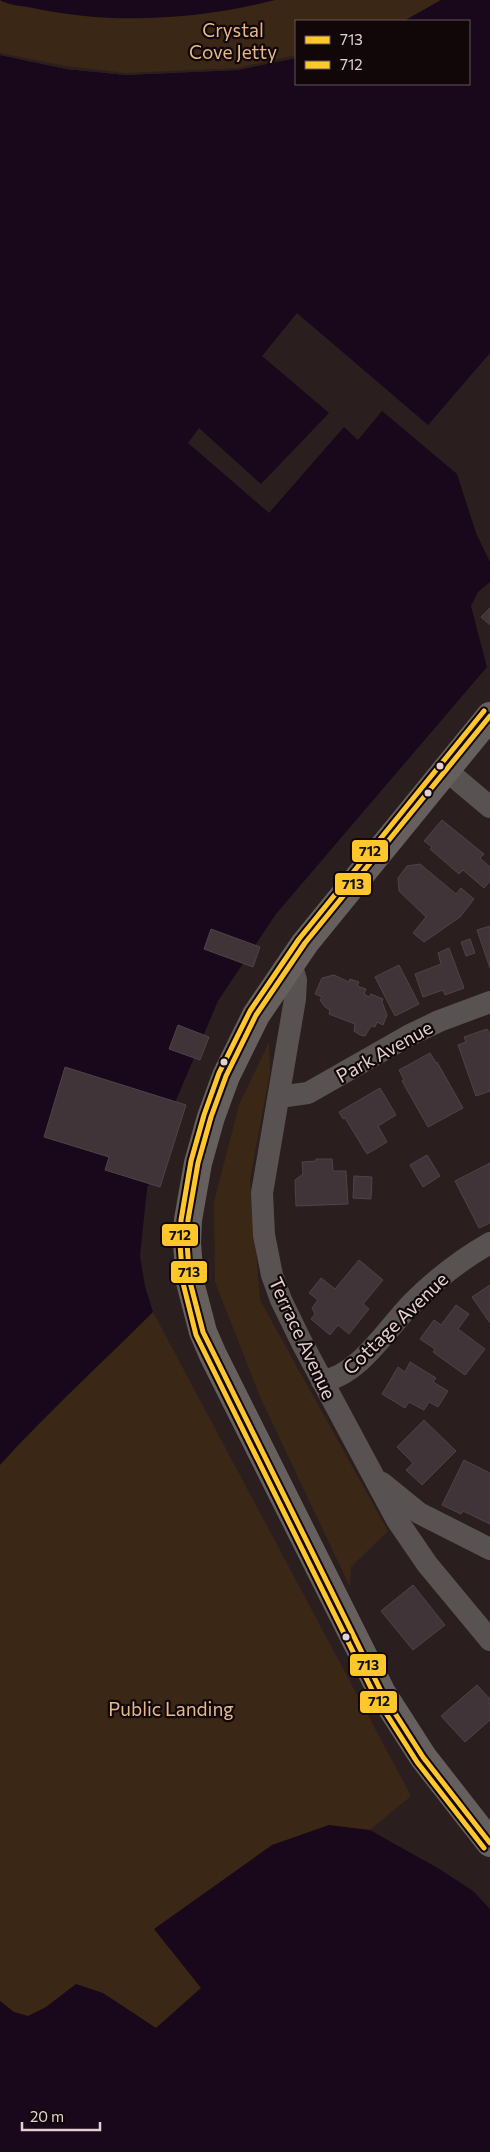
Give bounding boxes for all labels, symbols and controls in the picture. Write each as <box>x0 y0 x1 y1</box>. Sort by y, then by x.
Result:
park label: Crystal Cove Jetty <box>189 18 277 63</box>
legend <box>295 20 470 85</box>
text: 713 <box>340 30 363 48</box>
text: 712 <box>340 55 363 73</box>
unlabelled marker <box>435 761 445 771</box>
unlabelled marker <box>423 788 433 798</box>
line badge: 712 <box>351 839 389 863</box>
text: 712 <box>359 842 381 859</box>
line badge: 713 <box>334 872 372 896</box>
text: 713 <box>342 875 364 892</box>
street label: Park Avenue <box>332 1015 436 1087</box>
unlabelled marker <box>219 1057 229 1067</box>
line badge: 712 <box>161 1223 199 1247</box>
text: 712 <box>169 1226 191 1243</box>
line badge: 713 <box>170 1260 208 1284</box>
text: 713 <box>178 1263 200 1280</box>
street label: Cottage Avenue <box>338 1267 452 1379</box>
street label: Terrace Avenue <box>265 1273 341 1403</box>
unlabelled marker <box>341 1632 351 1642</box>
line badge: 713 <box>349 1653 387 1677</box>
text: 713 <box>357 1656 379 1673</box>
line badge: 712 <box>359 1690 398 1714</box>
text: 712 <box>368 1692 390 1709</box>
park label: Public Landing <box>108 1697 234 1720</box>
scale bar <box>22 2100 100 2132</box>
text: 20 m <box>30 2107 64 2125</box>

